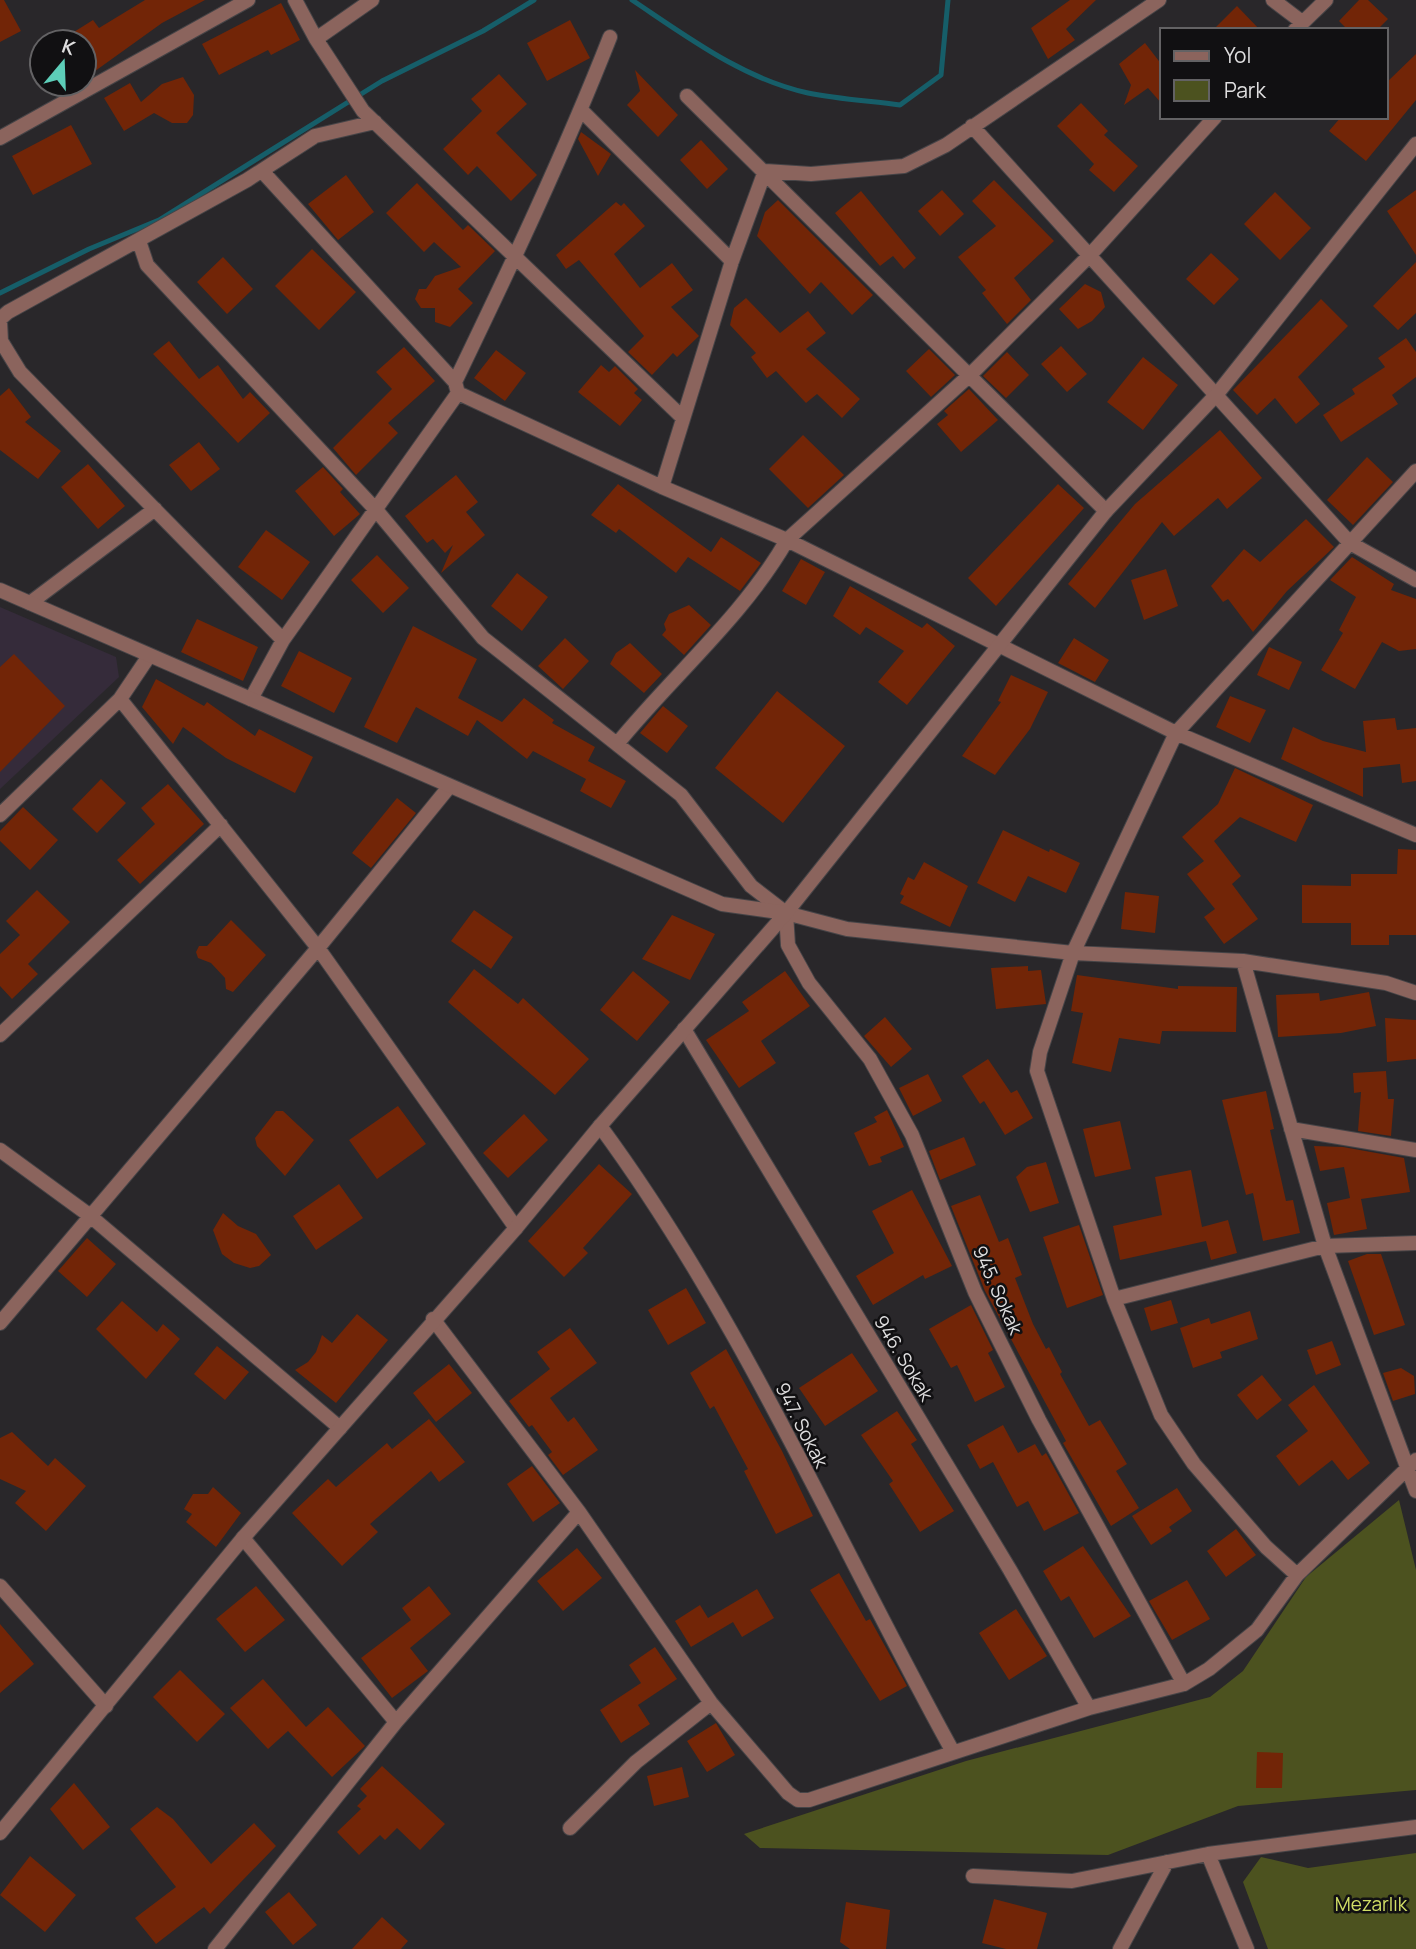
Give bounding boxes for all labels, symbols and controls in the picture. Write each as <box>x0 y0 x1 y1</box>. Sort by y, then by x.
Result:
north arrow <box>28 28 98 98</box>
legend <box>1160 28 1388 119</box>
text: K <box>58 33 79 61</box>
text: Yol <box>1224 41 1251 69</box>
text: Park <box>1224 76 1266 104</box>
street label: 945. Sokak <box>967 1241 1029 1339</box>
street label: 946. Sokak <box>868 1310 940 1406</box>
street label: 947. Sokak <box>769 1378 835 1473</box>
park label: Mezarlık <box>1335 1891 1408 1917</box>

